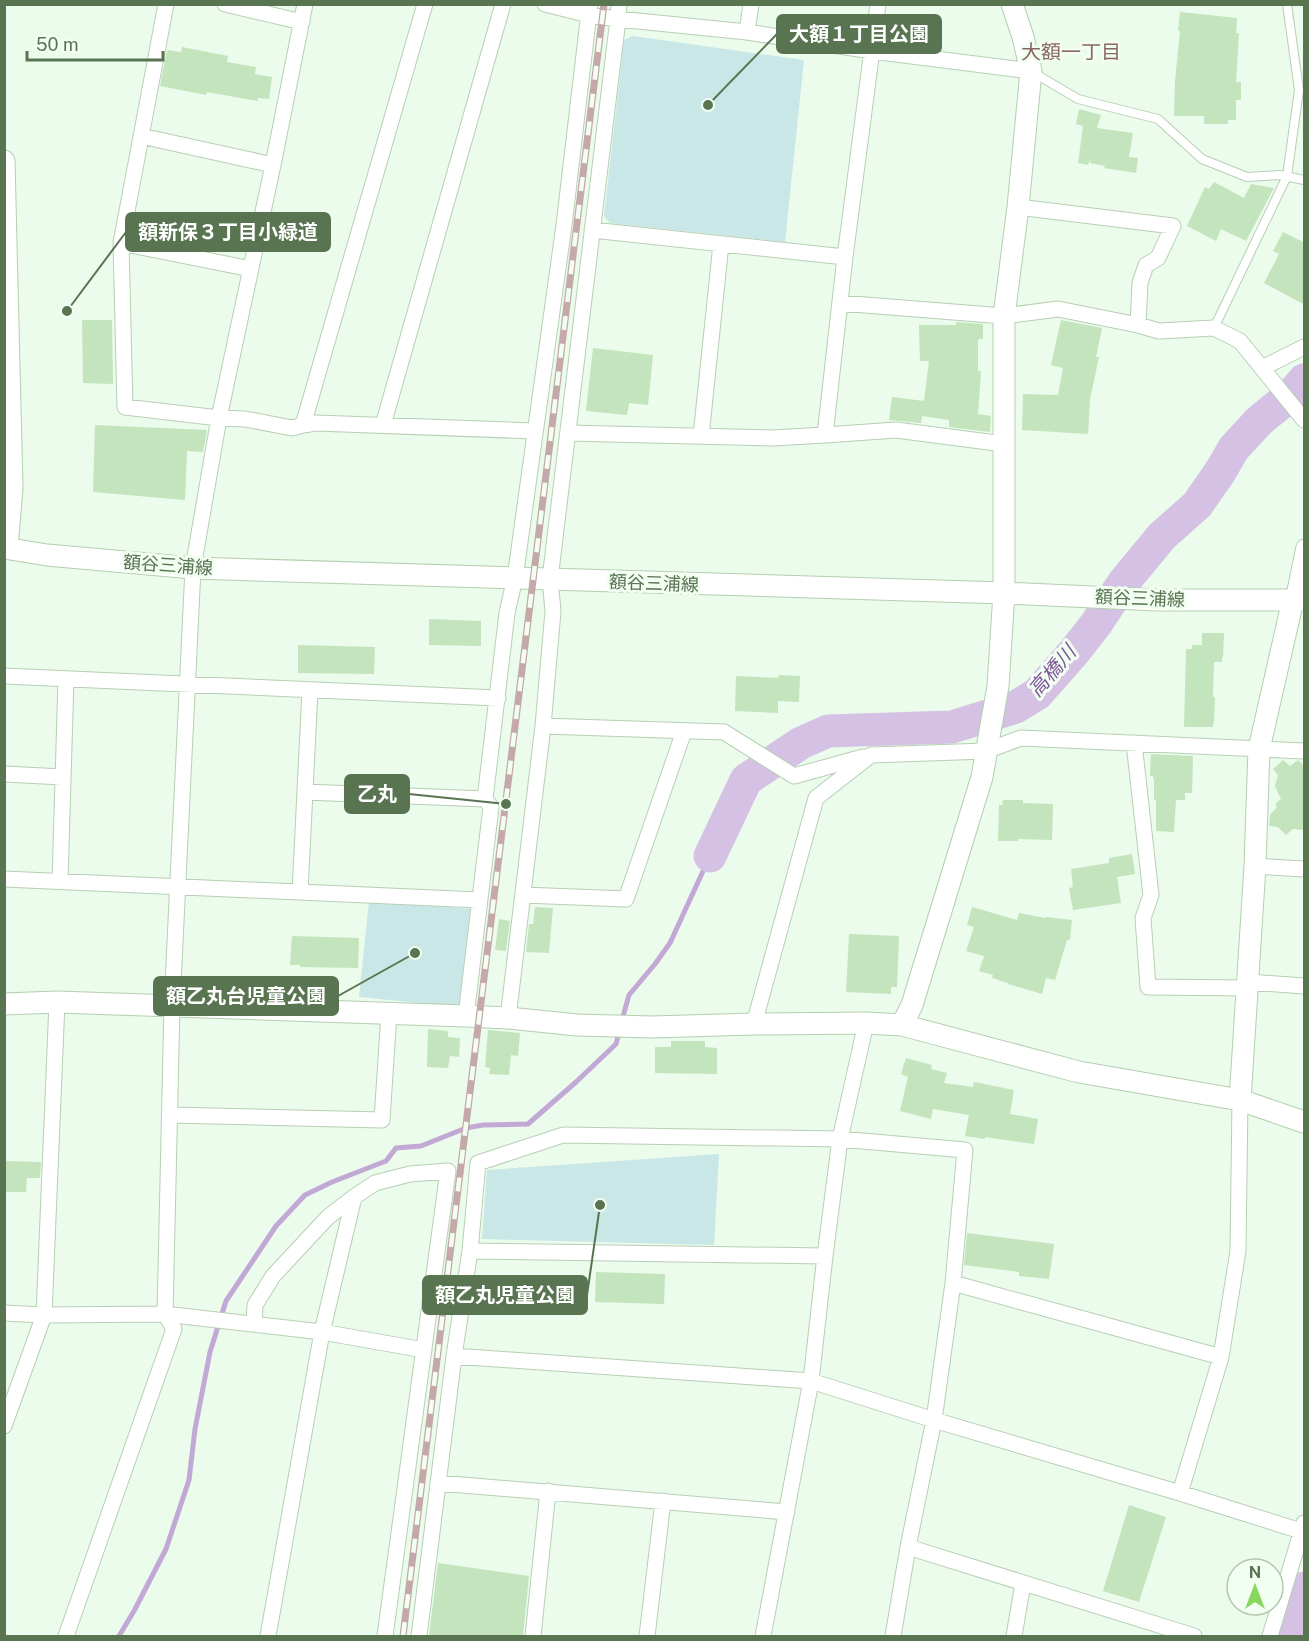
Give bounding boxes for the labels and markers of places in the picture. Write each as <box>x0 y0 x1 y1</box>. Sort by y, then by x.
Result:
callout: 大額１丁目公園 <box>777 15 941 53</box>
callout: 額新保３丁目小緑道 <box>126 213 330 251</box>
callout: 乙丸 <box>345 775 409 813</box>
callout: 額乙丸台児童公園 <box>154 977 338 1015</box>
callout: 額乙丸児童公園 <box>423 1276 587 1314</box>

